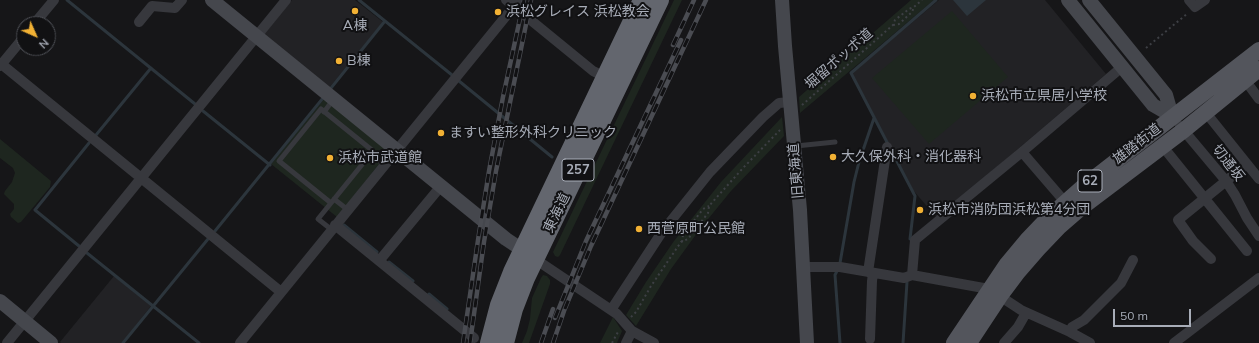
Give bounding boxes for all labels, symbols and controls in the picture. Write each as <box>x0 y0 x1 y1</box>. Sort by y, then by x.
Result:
place label: 浜松グレイス 浜松教会 <box>506 4 650 20</box>
marker: A棟 <box>350 6 360 16</box>
marker: 浜松グレイス 浜松教会 <box>493 7 503 17</box>
north arrow <box>16 16 56 56</box>
place label: A棟 <box>343 18 367 34</box>
street label: 堀留ポッポ道 <box>802 25 876 93</box>
text: N <box>36 36 52 52</box>
place label: B棟 <box>347 53 371 69</box>
marker: B棟 <box>334 56 344 66</box>
place label: 浜松市立県居小学校 <box>981 88 1107 104</box>
marker: 浜松市立県居小学校 <box>968 91 978 101</box>
street label: 雄踏街道 <box>1110 120 1164 168</box>
place label: ますい整形外科クリニック <box>449 125 617 141</box>
marker: ますい整形外科クリニック <box>436 128 446 138</box>
street label: 切通坂 <box>1208 141 1248 185</box>
street label: 旧東海道 <box>785 142 807 200</box>
place label: 大久保外科・消化器科 <box>841 149 981 165</box>
place label: 浜松市武道館 <box>338 150 422 166</box>
marker: 大久保外科・消化器科 <box>828 152 838 162</box>
marker: 浜松市武道館 <box>325 153 335 163</box>
road number: 257 <box>562 159 594 181</box>
road number: 62 <box>1078 170 1102 192</box>
street label: 東海道 <box>540 190 574 236</box>
place label: 浜松市消防団浜松第4分団 <box>928 202 1090 218</box>
marker: 浜松市消防団浜松第4分団 <box>915 205 925 215</box>
place label: 西菅原町公民館 <box>647 221 745 237</box>
marker: 西菅原町公民館 <box>634 224 644 234</box>
scale bar <box>1115 301 1193 327</box>
text: 50 m <box>1120 308 1148 323</box>

